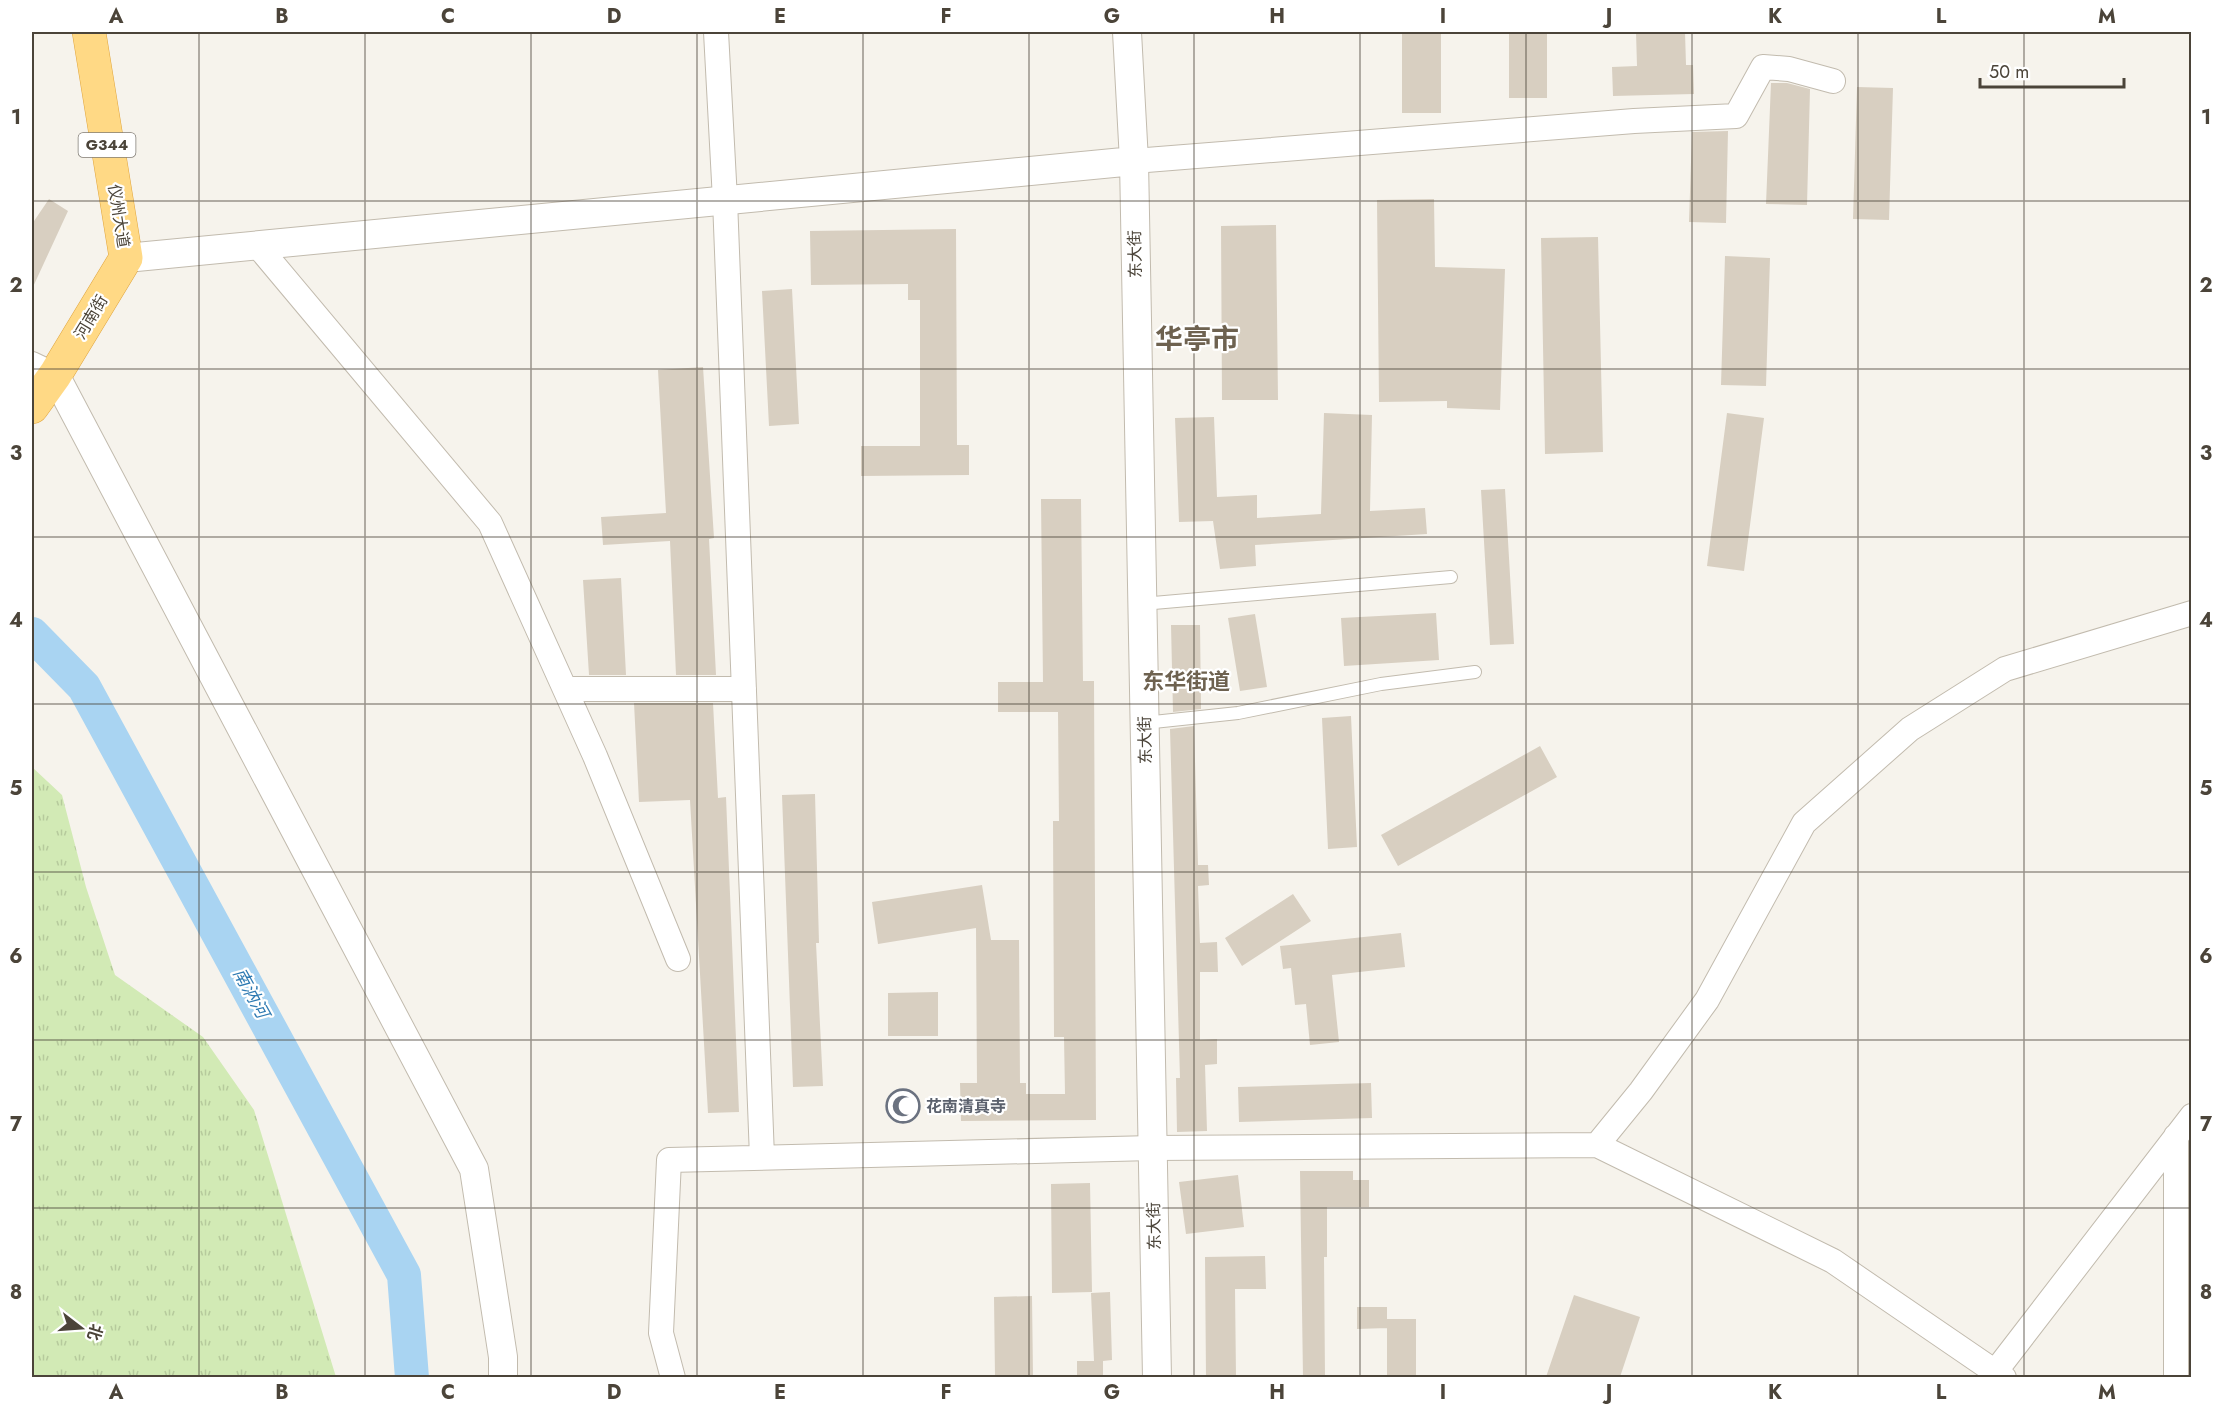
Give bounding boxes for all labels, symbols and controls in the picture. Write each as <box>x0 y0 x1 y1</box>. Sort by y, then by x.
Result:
text: A <box>108 2 124 31</box>
text: B <box>275 2 289 31</box>
text: C <box>441 2 455 31</box>
text: D <box>607 2 621 31</box>
text: E <box>774 2 786 31</box>
text: F <box>940 2 952 31</box>
text: G <box>1104 2 1120 31</box>
text: H <box>1269 2 1285 31</box>
text: I <box>1440 2 1446 31</box>
text: J <box>1602 2 1612 31</box>
text: K <box>1768 2 1782 31</box>
text: L <box>1936 2 1947 31</box>
text: M <box>2098 2 2116 31</box>
scale bar <box>1980 51 2124 89</box>
text: 50 m <box>1989 59 2029 85</box>
text: 1 <box>11 103 21 132</box>
text: 1 <box>2201 103 2211 132</box>
road number: G344 <box>78 133 136 157</box>
street label: 仪州大道 <box>103 183 135 249</box>
street label: 东大街 <box>1123 230 1147 278</box>
text: 2 <box>9 271 23 300</box>
text: 2 <box>2199 271 2213 300</box>
street label: 河南街 <box>69 290 113 344</box>
district label: 华亭市 <box>1155 319 1239 360</box>
text: 3 <box>10 439 22 468</box>
text: 3 <box>2200 439 2212 468</box>
text: 4 <box>9 606 23 635</box>
text: 4 <box>2199 606 2213 635</box>
district label: 东华街道 <box>1142 665 1230 697</box>
street label: 东大街 <box>1133 716 1157 764</box>
text: 5 <box>10 774 23 803</box>
text: 5 <box>2200 774 2213 803</box>
text: 6 <box>9 942 23 971</box>
text: 6 <box>2199 942 2213 971</box>
water label: 南汭河 <box>227 963 277 1026</box>
mosque icon: 花南清真寺 <box>885 1088 921 1124</box>
place label: 花南清真寺 <box>926 1095 1006 1118</box>
text: 7 <box>10 1110 23 1139</box>
text: 7 <box>2200 1110 2213 1139</box>
street label: 东大街 <box>1142 1202 1166 1250</box>
text: 8 <box>10 1278 22 1307</box>
text: 8 <box>2200 1278 2212 1307</box>
north arrow <box>51 1298 111 1358</box>
text: 北 <box>82 1321 108 1343</box>
text: A <box>108 1378 124 1407</box>
text: B <box>275 1378 289 1407</box>
text: C <box>441 1378 455 1407</box>
text: D <box>607 1378 621 1407</box>
text: E <box>774 1378 786 1407</box>
text: F <box>940 1378 952 1407</box>
text: G <box>1104 1378 1120 1407</box>
text: H <box>1269 1378 1285 1407</box>
text: I <box>1440 1378 1446 1407</box>
text: J <box>1602 1378 1612 1407</box>
text: K <box>1768 1378 1782 1407</box>
text: L <box>1936 1378 1947 1407</box>
text: M <box>2098 1378 2116 1407</box>

